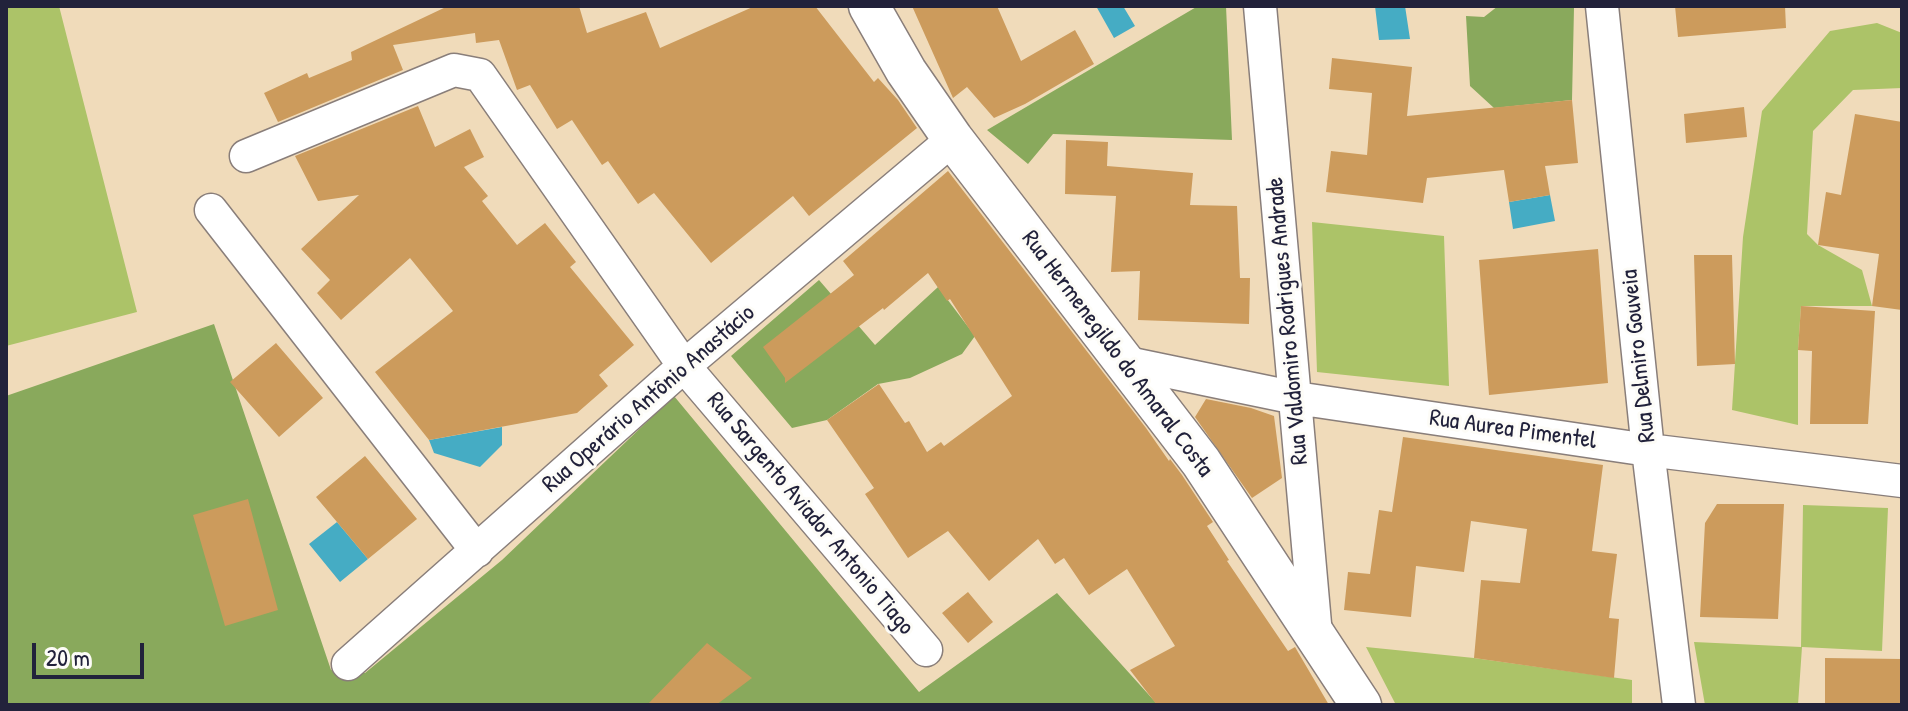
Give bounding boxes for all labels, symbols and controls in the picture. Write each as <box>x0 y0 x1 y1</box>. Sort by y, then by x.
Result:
street label: Rua Valdomiro Rodrigues Andrade <box>1261 176 1315 466</box>
street label: Rua Hermenegildo do Amaral Costa <box>1015 225 1219 483</box>
street label: Rua Delmiro Gouveia <box>1616 268 1662 444</box>
street label: Rua Operário Antônio Anastácio <box>537 299 761 499</box>
street label: Rua Sargento Aviador Antonio Tiago <box>700 387 920 641</box>
street label: Rua Aurea Pimentel <box>1428 404 1598 456</box>
scale bar <box>36 627 148 677</box>
text: 20 m <box>46 641 90 673</box>

